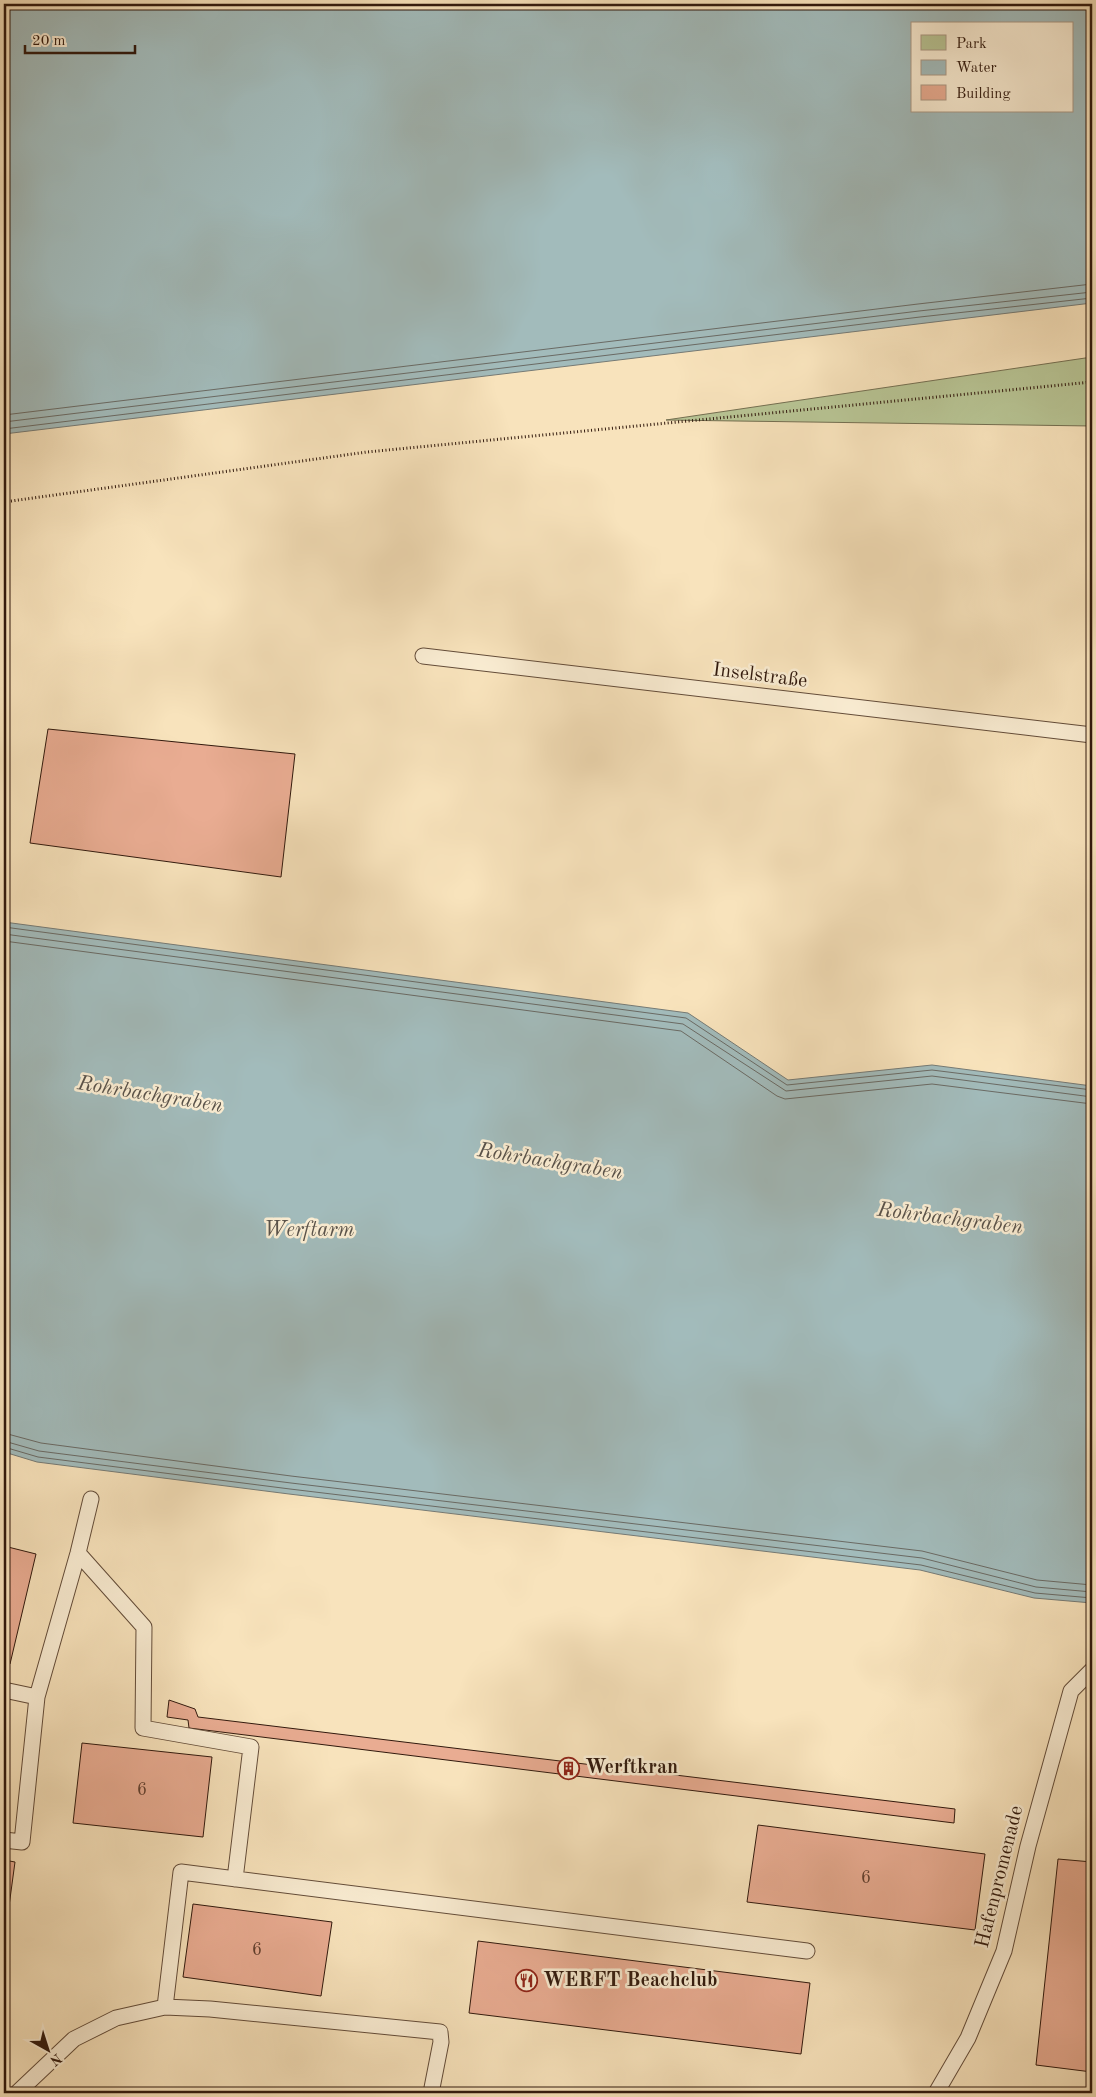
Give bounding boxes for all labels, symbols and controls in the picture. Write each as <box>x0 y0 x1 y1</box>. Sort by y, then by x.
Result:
scale bar <box>25 22 135 54</box>
legend <box>911 22 1074 112</box>
text: 20 m <box>32 34 66 49</box>
text: Park <box>956 37 987 52</box>
text: Water <box>956 61 997 76</box>
text: Building <box>956 87 1011 102</box>
street label: Inselstraße <box>711 660 809 692</box>
water label: Rohrbachgraben <box>75 1073 224 1117</box>
water label: Rohrbachgraben <box>475 1140 624 1184</box>
water label: Rohrbachgraben <box>875 1200 1024 1238</box>
water label: Werftarm <box>264 1220 355 1241</box>
building icon: Werftkran <box>557 1756 581 1780</box>
place label: Werftkran <box>585 1758 678 1778</box>
house number: 6 <box>137 1781 147 1799</box>
street label: Hafenpromenade <box>973 1804 1027 1950</box>
house number: 6 <box>861 1869 871 1887</box>
house number: 6 <box>252 1941 262 1959</box>
restaurant icon: WERFT Beachclub <box>515 1969 539 1993</box>
place label: WERFT Beachclub <box>543 1971 718 1991</box>
north arrow <box>22 2024 72 2074</box>
text: N <box>47 2051 64 2068</box>

